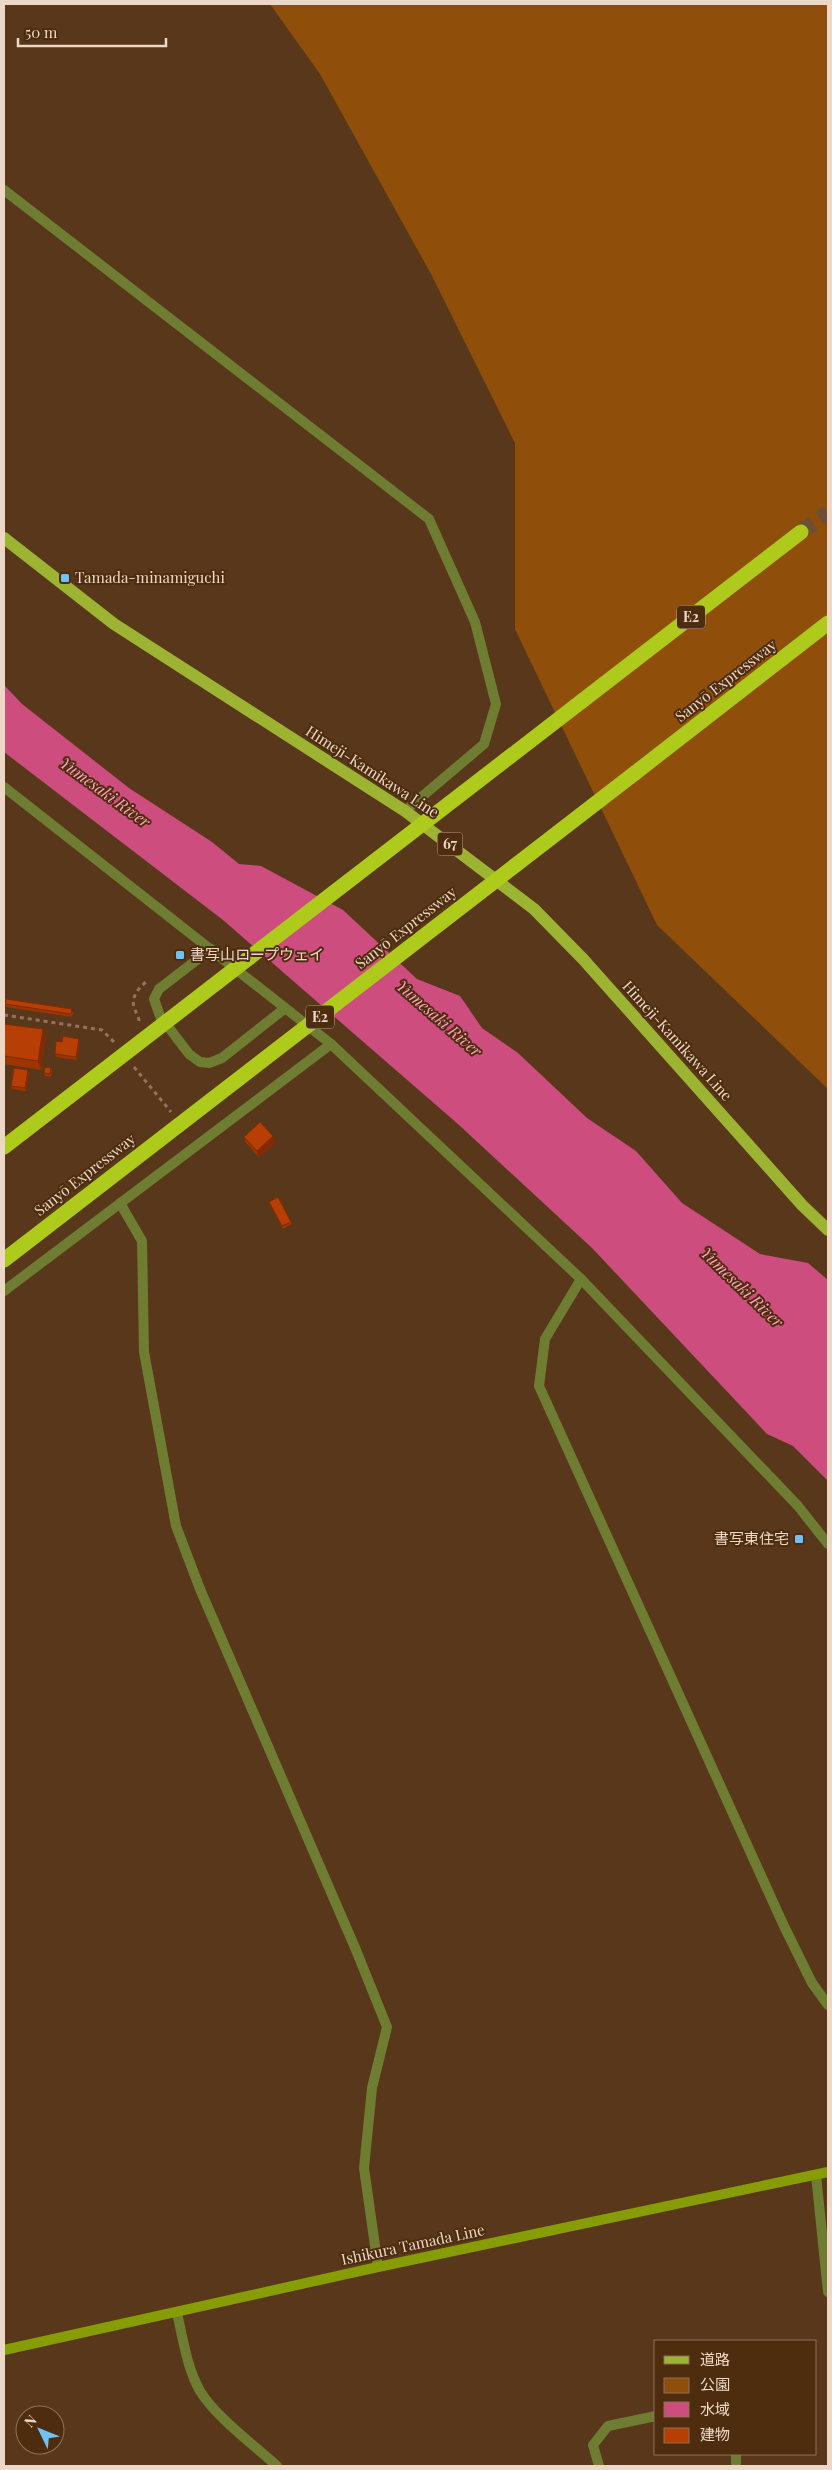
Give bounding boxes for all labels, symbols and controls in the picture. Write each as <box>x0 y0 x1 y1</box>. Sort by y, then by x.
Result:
scale bar <box>18 15 165 47</box>
text: 50 m <box>25 22 58 42</box>
place label: Tamada-minamiguchi <box>75 567 225 587</box>
marker: Tamada-minamiguchi <box>59 572 71 584</box>
road number: E2 <box>677 606 705 628</box>
street label: Sanyō Expressway <box>671 634 780 726</box>
street label: Himeji-Kamikawa Line <box>302 721 443 822</box>
water label: Yumesaki River <box>56 752 156 832</box>
road number: 67 <box>438 832 462 856</box>
street label: Sanyō Expressway <box>351 881 460 973</box>
place label: 書写山ロープウェイ <box>190 944 324 964</box>
marker: 書写山ロープウェイ <box>174 949 186 961</box>
water label: Yumesaki River <box>392 975 488 1061</box>
street label: Himeji-Kamikawa Line <box>618 976 737 1105</box>
road number: E2 <box>306 1006 334 1028</box>
street label: Sanyō Expressway <box>30 1128 139 1220</box>
water label: Yumesaki River <box>697 1242 789 1332</box>
place label: 書写東住宅 <box>714 1528 789 1548</box>
marker: 書写東住宅 <box>793 1533 805 1545</box>
street label: Ishikura Tamada Line <box>339 2219 486 2269</box>
legend <box>654 2340 817 2455</box>
text: 道路 <box>700 2349 730 2369</box>
text: 公園 <box>700 2374 730 2394</box>
text: 水域 <box>700 2399 730 2419</box>
north arrow <box>15 2405 65 2455</box>
text: N <box>20 2411 41 2431</box>
text: 建物 <box>700 2424 730 2444</box>

